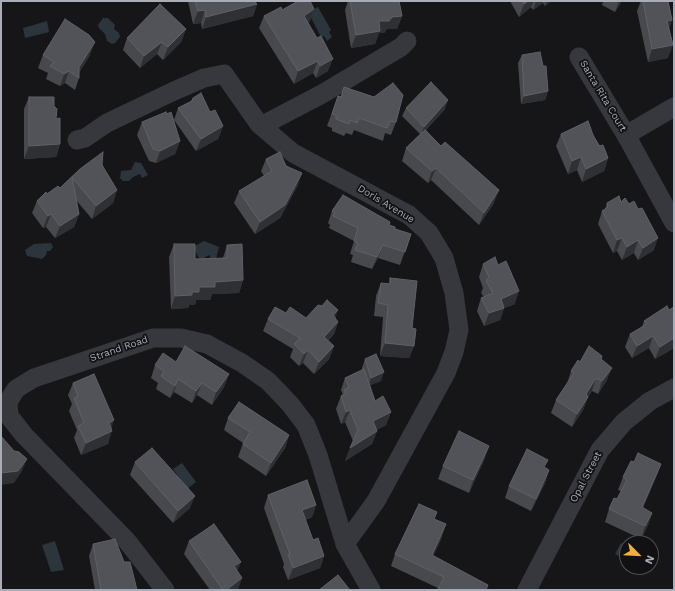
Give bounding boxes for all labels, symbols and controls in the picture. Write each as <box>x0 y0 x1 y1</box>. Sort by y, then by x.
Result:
street label: Santa Rita Court <box>577 58 629 134</box>
street label: Doris Avenue <box>355 182 417 226</box>
street label: Strand Road <box>88 333 150 365</box>
street label: Opal Street <box>568 449 604 505</box>
north arrow <box>619 535 659 575</box>
text: N <box>642 553 657 566</box>

